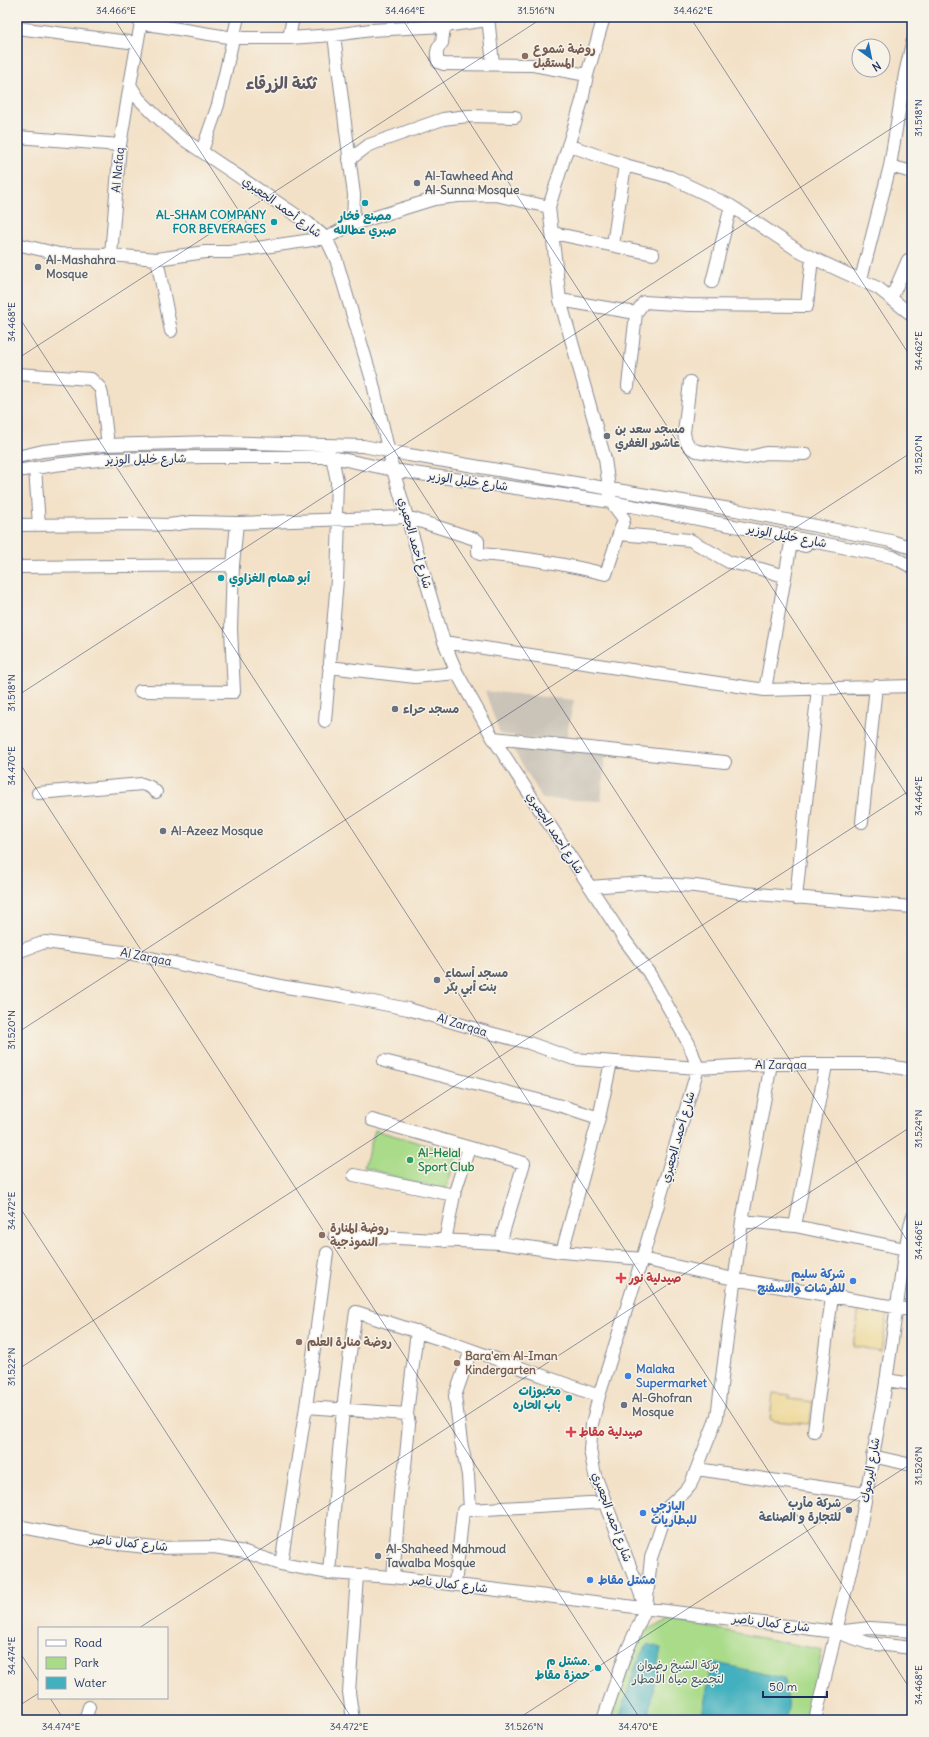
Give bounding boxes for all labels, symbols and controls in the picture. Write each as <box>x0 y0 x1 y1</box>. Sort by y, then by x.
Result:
text: 34.466°E <box>96 4 136 17</box>
text: 34.464°E <box>385 4 425 17</box>
text: 31.516°N <box>517 4 555 17</box>
text: 34.462°E <box>673 4 713 17</box>
north arrow <box>851 38 891 78</box>
place label: روضة شموع المستقبل <box>533 41 596 70</box>
marker: روضة شموع المستقبل <box>520 51 530 61</box>
text: N <box>869 58 883 74</box>
district label: ثكنة الزرقاء <box>245 73 318 93</box>
text: 31.518°N <box>912 99 925 137</box>
street label: Al Nafaq <box>108 147 127 193</box>
place label: Al-Tawheed And Al-Sunna Mosque <box>425 168 520 198</box>
street label: شارع أحمد الجعبري <box>238 173 325 242</box>
marker: Al-Tawheed And Al-Sunna Mosque <box>412 178 422 188</box>
marker: مصنع فخار صبري عطالله <box>360 198 370 208</box>
place label: AL-SHAM COMPANY FOR BEVERAGES <box>156 207 266 236</box>
place label: مصنع فخار صبري عطالله <box>333 208 397 239</box>
marker: AL-SHAM COMPANY FOR BEVERAGES <box>269 217 279 227</box>
place label: Al-Mashahra Mosque <box>46 252 116 282</box>
marker: Al-Mashahra Mosque <box>33 262 43 272</box>
text: 34.468°E <box>5 302 18 342</box>
text: 34.462°E <box>912 331 925 371</box>
place label: مسجد سعد بن عاشور الغفري <box>615 421 685 452</box>
marker: مسجد سعد بن عاشور الغفري <box>602 431 612 441</box>
text: 31.520°N <box>912 435 925 475</box>
street label: شارع خليل الوزير <box>104 450 187 469</box>
street label: شارع خليل الوزير <box>426 467 509 496</box>
street label: شارع أحمد الجعبري <box>393 495 436 591</box>
street label: شارع خليل الوزير <box>745 520 828 553</box>
place label: أبو همام الغزاوي <box>229 570 311 587</box>
marker: أبو همام الغزاوي <box>216 573 226 583</box>
text: 31.518°N <box>5 674 18 712</box>
place label: مسجد حراء <box>403 701 459 716</box>
marker: مسجد حراء <box>390 704 400 714</box>
text: 34.470°E <box>5 746 18 786</box>
text: 34.464°E <box>912 776 925 816</box>
street label: شارع أحمد الجعبري <box>522 789 587 878</box>
place label: Al-Azeez Mosque <box>171 823 264 839</box>
marker: Al-Azeez Mosque <box>158 826 168 836</box>
street label: Al Zarqaa <box>119 944 173 969</box>
place label: مسجد أسماء بنت أبي بكر <box>444 965 508 998</box>
marker: مسجد أسماء بنت أبي بكر <box>432 975 442 985</box>
text: 31.520°N <box>5 1010 18 1050</box>
street label: Al Zarqaa <box>435 1010 489 1039</box>
street label: Al Zarqaa <box>755 1057 807 1072</box>
street label: شارع أحمد الجعبري <box>657 1089 700 1185</box>
text: 31.524°N <box>912 1110 925 1148</box>
place label: Al-Helal Sport Club <box>418 1145 475 1175</box>
marker: Al-Helal Sport Club <box>405 1155 415 1165</box>
text: 34.472°E <box>5 1192 18 1230</box>
place label: روضة المنارة النموذجية <box>330 1220 389 1250</box>
text: 34.466°E <box>912 1220 925 1260</box>
marker: روضة المنارة النموذجية <box>317 1230 327 1240</box>
place label: شركة سليم للفرشات والاسفنج <box>757 1266 845 1296</box>
place label: صيدلية نور <box>628 1270 681 1286</box>
marker: صيدلية نور <box>616 1273 626 1283</box>
marker: شركة سليم للفرشات والاسفنج <box>848 1276 858 1286</box>
place label: روضة منارة العلم <box>307 1334 392 1351</box>
marker: روضة منارة العلم <box>294 1337 304 1347</box>
text: 31.522°N <box>5 1348 18 1386</box>
place label: Bara'em Al-Iman Kindergarten <box>465 1348 558 1378</box>
marker: Bara'em Al-Iman Kindergarten <box>452 1358 462 1368</box>
place label: Malaka Supermarket <box>636 1361 708 1391</box>
marker: Malaka Supermarket <box>623 1371 633 1381</box>
place label: مخبوزات باب الحاره <box>513 1383 561 1412</box>
place label: Al-Ghofran Mosque <box>632 1390 692 1420</box>
marker: مخبوزات باب الحاره <box>564 1393 574 1403</box>
marker: Al-Ghofran Mosque <box>619 1400 629 1410</box>
place label: صيدلية مقاط <box>579 1424 643 1439</box>
marker: صيدلية مقاط <box>566 1427 576 1437</box>
street label: شارع اليرموك <box>856 1436 885 1504</box>
text: 31.526°N <box>912 1447 925 1485</box>
street label: شارع أحمد الجعبري <box>587 1470 636 1564</box>
place label: شركة مأرب للتجارة و الصناعة <box>759 1495 841 1524</box>
place label: اليازجي للبطاريات <box>651 1498 697 1527</box>
marker: شركة مأرب للتجارة و الصناعة <box>844 1505 854 1515</box>
marker: اليازجي للبطاريات <box>638 1508 648 1518</box>
street label: شارع كمال ناصر <box>88 1531 169 1556</box>
place label: Al-Shaheed Mahmoud Tawalba Mosque <box>386 1541 506 1571</box>
marker: Al-Shaheed Mahmoud Tawalba Mosque <box>373 1551 383 1561</box>
street label: شارع كمال ناصر <box>408 1571 489 1598</box>
place label: مشتل مقاط <box>598 1572 656 1587</box>
marker: مشتل مقاط <box>585 1575 595 1585</box>
street label: شارع كمال ناصر <box>730 1610 811 1637</box>
legend <box>38 1627 168 1699</box>
text: Road <box>74 1635 102 1650</box>
text: 34.474°E <box>5 1637 18 1675</box>
place label: مشتل م. حمزة مقاط <box>535 1653 591 1682</box>
text: Park <box>74 1655 99 1670</box>
park label: بركة الشيخ رضوان لتجميع مياه الأمطار <box>631 1657 724 1688</box>
marker: مشتل م. حمزة مقاط <box>593 1663 603 1673</box>
text: 34.468°E <box>912 1665 925 1705</box>
scale bar <box>763 1673 827 1699</box>
text: Water <box>74 1675 107 1690</box>
text: 50 m <box>769 1679 798 1694</box>
text: 34.474°E <box>42 1720 80 1733</box>
text: 34.472°E <box>330 1720 368 1733</box>
text: 31.526°N <box>505 1720 543 1733</box>
text: 34.470°E <box>618 1720 658 1733</box>

